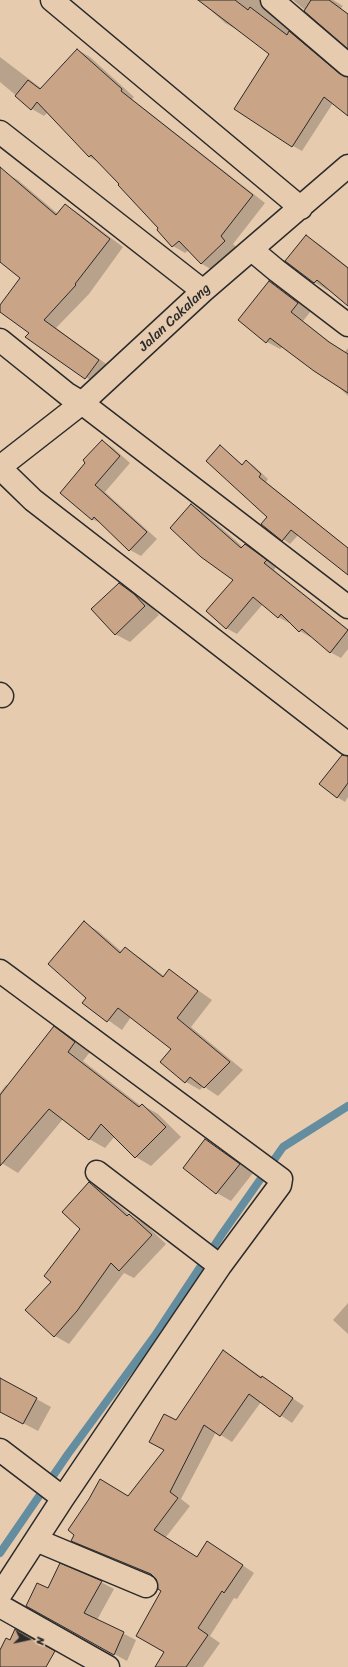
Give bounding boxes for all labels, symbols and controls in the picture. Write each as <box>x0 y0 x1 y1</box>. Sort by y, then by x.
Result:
street label: Jalan Cakalang <box>136 281 214 355</box>
north arrow <box>8 1619 48 1659</box>
text: N <box>30 1636 50 1646</box>

